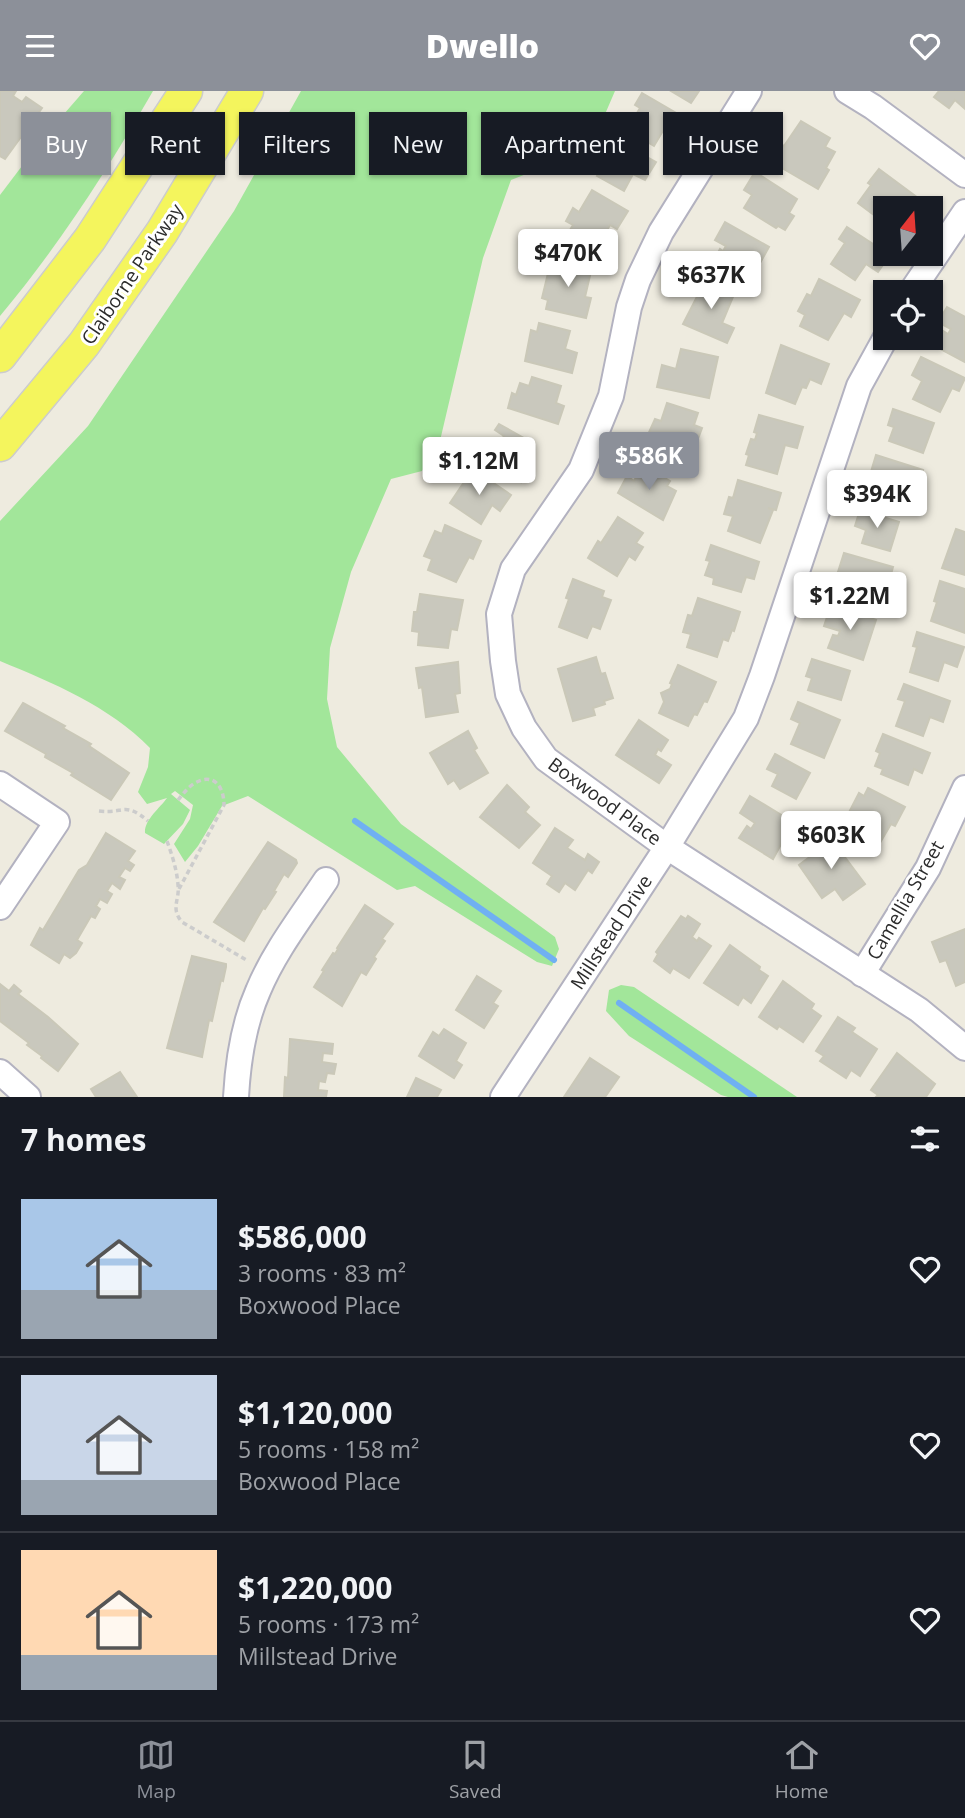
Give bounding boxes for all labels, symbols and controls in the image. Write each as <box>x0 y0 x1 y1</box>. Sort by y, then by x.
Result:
text: Dwello <box>426 24 539 67</box>
icon: menu <box>21 27 59 65</box>
icon: heart <box>906 27 944 65</box>
chip: Buy <box>21 112 111 175</box>
chip: Rent <box>125 112 225 175</box>
chip: Filters <box>239 112 355 175</box>
chip: New <box>369 112 467 175</box>
chip: Apartment <box>481 112 649 175</box>
chip: House <box>663 112 783 175</box>
north arrow <box>873 196 943 266</box>
map controls <box>873 196 943 350</box>
street label: Claiborne Parkway <box>75 198 189 350</box>
pin: $470K <box>519 229 617 289</box>
text: $470K <box>534 236 602 268</box>
pin: $637K <box>662 251 760 311</box>
text: $637K <box>677 258 745 290</box>
button: locate <box>873 280 943 350</box>
pin: $586K <box>600 433 698 492</box>
pin: $1.12M <box>422 437 536 497</box>
text: $586K <box>615 439 683 471</box>
text: $1.12M <box>439 444 519 476</box>
pin: $394K <box>828 471 926 530</box>
text: $394K <box>843 477 911 509</box>
pin: $1.22M <box>793 573 907 632</box>
text: $1.22M <box>810 579 890 611</box>
street label: Boxwood Place <box>543 751 667 851</box>
pin: $603K <box>782 811 880 871</box>
text: $603K <box>797 818 865 850</box>
street label: Camellia Street <box>860 835 950 964</box>
street label: Millstead Drive <box>564 870 658 994</box>
text: 7 homes <box>21 1119 146 1160</box>
icon: filters <box>906 1120 944 1158</box>
text: $586,000 <box>238 1216 367 1257</box>
icon: home <box>77 1227 161 1311</box>
icon: heart <box>906 1250 944 1288</box>
text: 3 rooms · 83 m² <box>238 1257 406 1289</box>
text: Boxwood Place <box>238 1289 401 1321</box>
text: $1,120,000 <box>238 1392 392 1433</box>
icon: home <box>77 1403 161 1487</box>
icon: heart <box>906 1426 944 1464</box>
text: 5 rooms · 158 m² <box>238 1433 419 1465</box>
text: Boxwood Place <box>238 1465 401 1497</box>
text: $1,220,000 <box>238 1567 392 1608</box>
icon: home <box>77 1578 161 1662</box>
icon: heart <box>906 1601 944 1639</box>
text: 5 rooms · 173 m² <box>238 1608 419 1640</box>
text: Millstead Drive <box>238 1640 397 1672</box>
tab: Map <box>137 1736 176 1804</box>
tab: Saved <box>449 1736 502 1804</box>
tab: Home <box>775 1736 828 1804</box>

